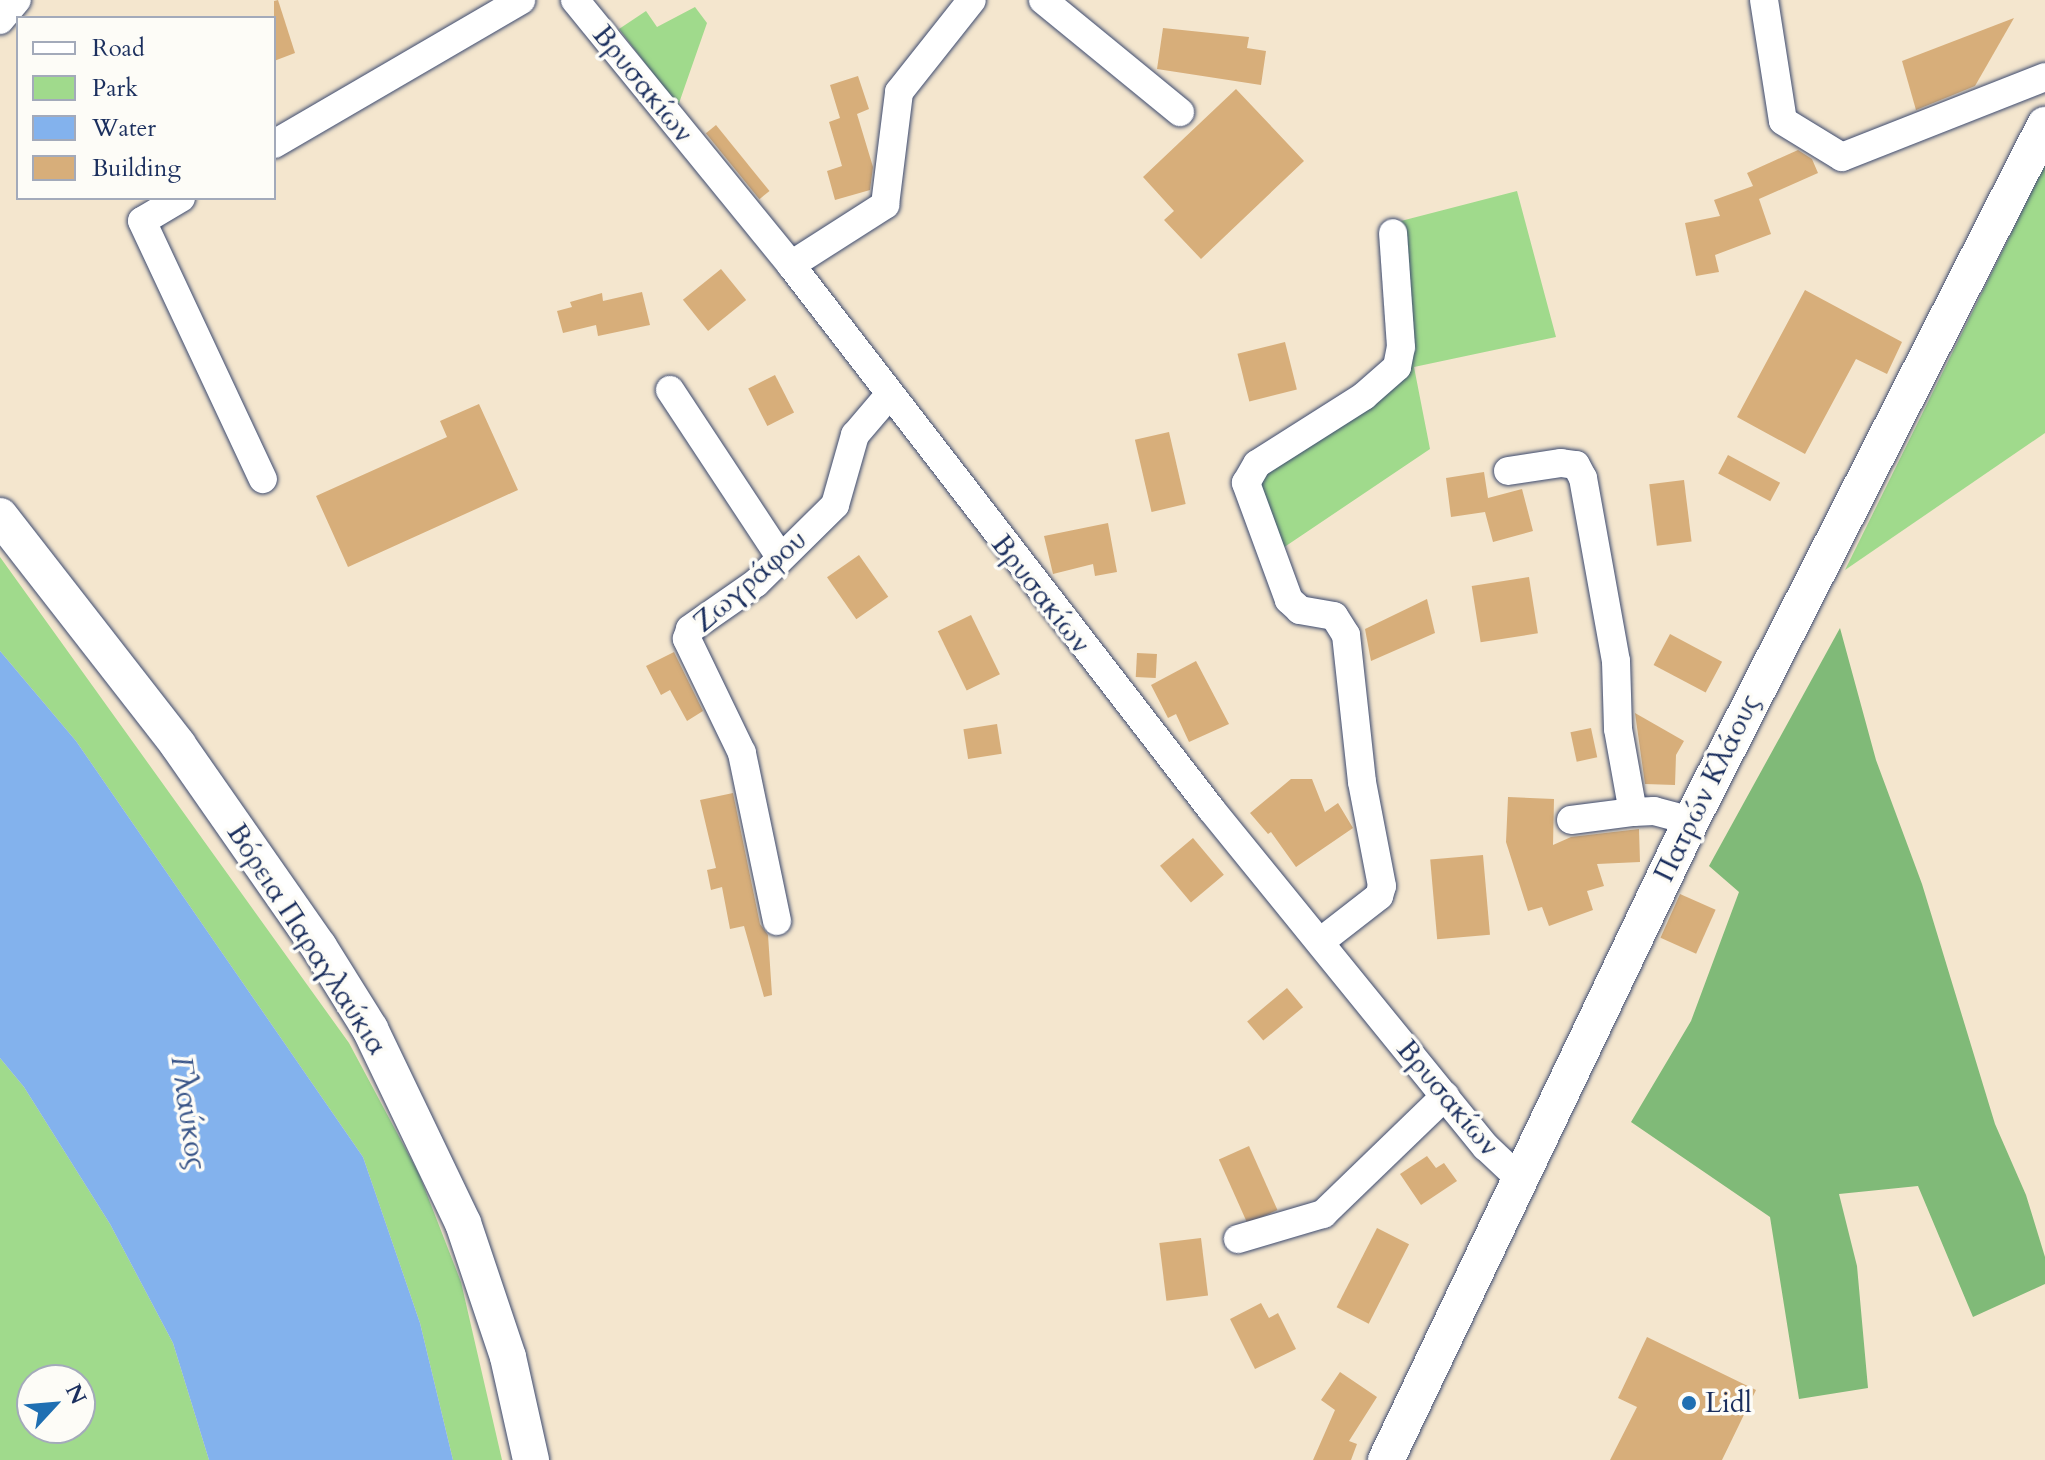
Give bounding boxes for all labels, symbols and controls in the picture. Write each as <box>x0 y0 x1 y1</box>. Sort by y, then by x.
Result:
legend <box>16 16 276 200</box>
street label: Βρυσακίων <box>586 19 700 149</box>
text: Road <box>92 32 145 65</box>
text: Park <box>92 72 138 105</box>
text: Water <box>92 112 156 145</box>
text: Building <box>92 152 181 185</box>
street label: Ζωγράφου <box>687 523 813 639</box>
street label: Βρυσακίων <box>984 528 1098 660</box>
street label: Πατρών Κλάους <box>1647 689 1767 887</box>
street label: Βόρεια Παραγλαύκια <box>220 817 394 1061</box>
street label: Βρυσακίων <box>1390 1033 1506 1163</box>
water label: Γλαύκος <box>162 1054 214 1172</box>
north arrow <box>16 1364 96 1444</box>
text: N <box>58 1379 93 1410</box>
place label: Lidl <box>1705 1386 1752 1420</box>
marker: Lidl <box>1680 1394 1698 1412</box>

